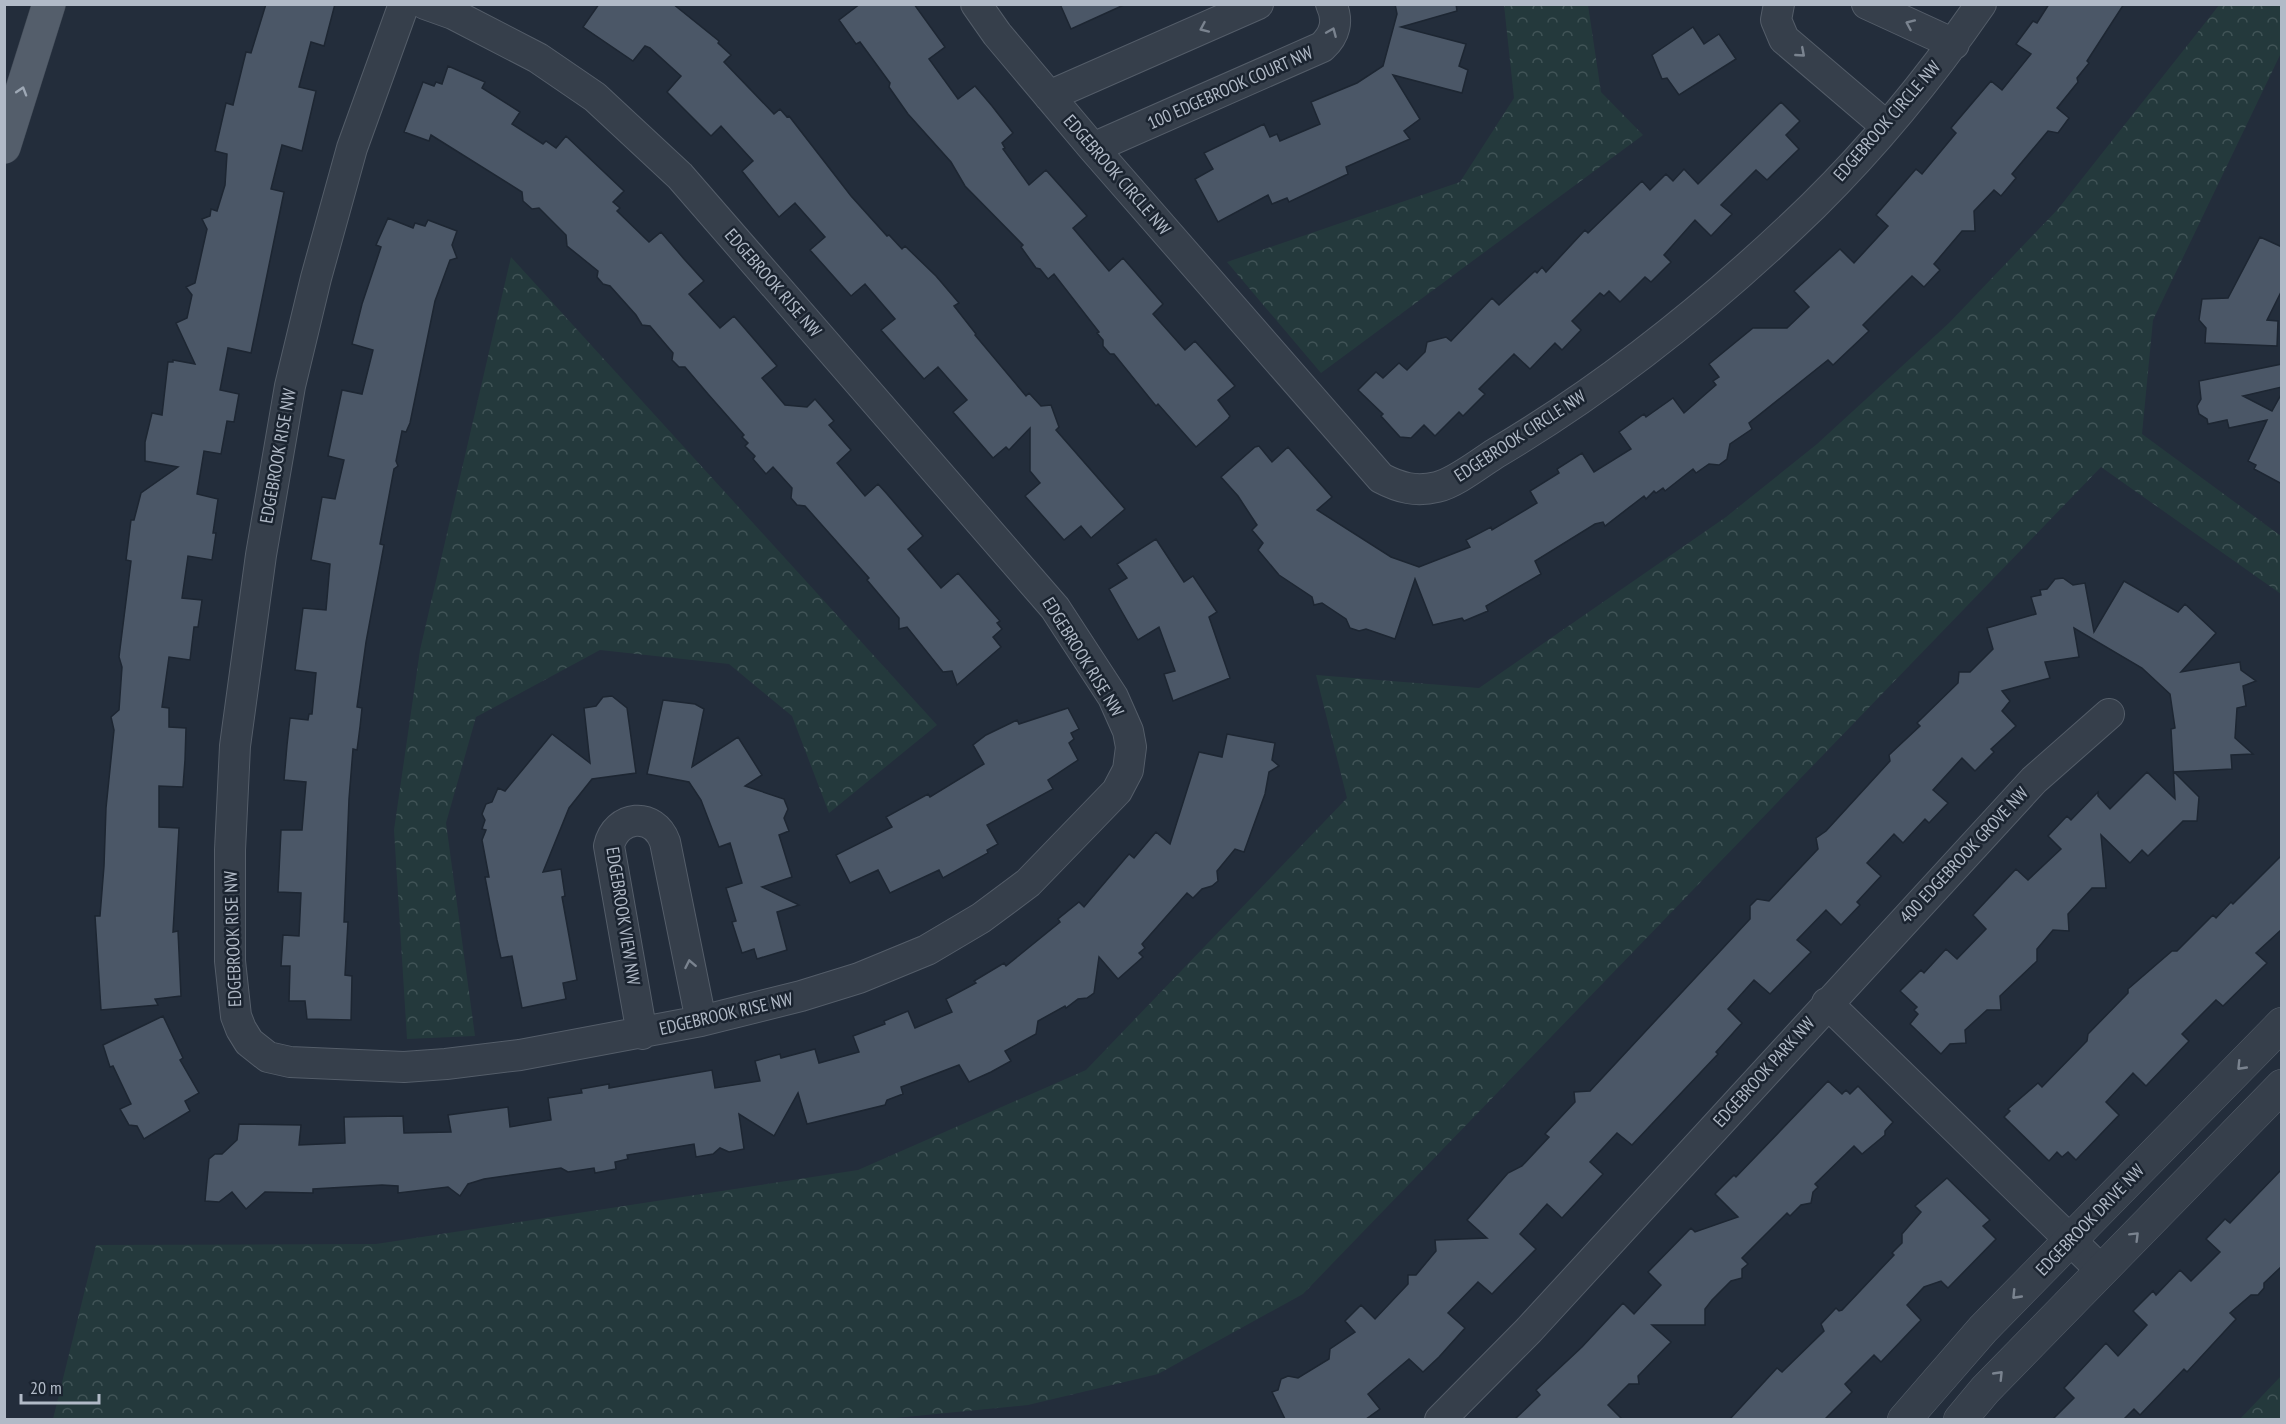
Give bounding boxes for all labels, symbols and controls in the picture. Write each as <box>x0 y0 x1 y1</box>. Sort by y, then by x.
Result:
one-way arrow <box>1906 19 1917 31</box>
one-way arrow <box>1200 21 1211 33</box>
one-way arrow <box>1325 28 1337 39</box>
street label: 100 EDGEBROOK COURT NW <box>1144 41 1316 134</box>
one-way arrow <box>1794 46 1805 57</box>
street label: EDGEBROOK CIRCLE NW <box>1828 56 1945 186</box>
one-way arrow <box>15 86 27 97</box>
street label: EDGEBROOK CIRCLE NW <box>1059 110 1176 240</box>
street label: EDGEBROOK RISE NW <box>720 224 827 342</box>
street label: EDGEBROOK CIRCLE NW <box>1450 385 1590 487</box>
street label: EDGEBROOK RISE NW <box>254 387 301 525</box>
street label: EDGEBROOK RISE NW <box>1038 593 1129 721</box>
street label: 400 EDGEBROOK GROVE NW <box>1894 781 2033 928</box>
street label: EDGEBROOK VIEW NW <box>601 845 646 987</box>
street label: EDGEBROOK RISE NW <box>219 871 246 1008</box>
one-way arrow <box>684 959 697 969</box>
street label: EDGEBROOK RISE NW <box>657 987 795 1040</box>
street label: EDGEBROOK PARK NW <box>1708 1012 1819 1132</box>
one-way arrow <box>2237 1058 2248 1069</box>
street label: EDGEBROOK DRIVE NW <box>2031 1159 2149 1280</box>
one-way arrow <box>2127 1232 2138 1243</box>
one-way arrow <box>2012 1289 2023 1299</box>
scale bar <box>21 1367 99 1405</box>
one-way arrow <box>1991 1372 2002 1383</box>
text: 20 m <box>30 1376 62 1399</box>

